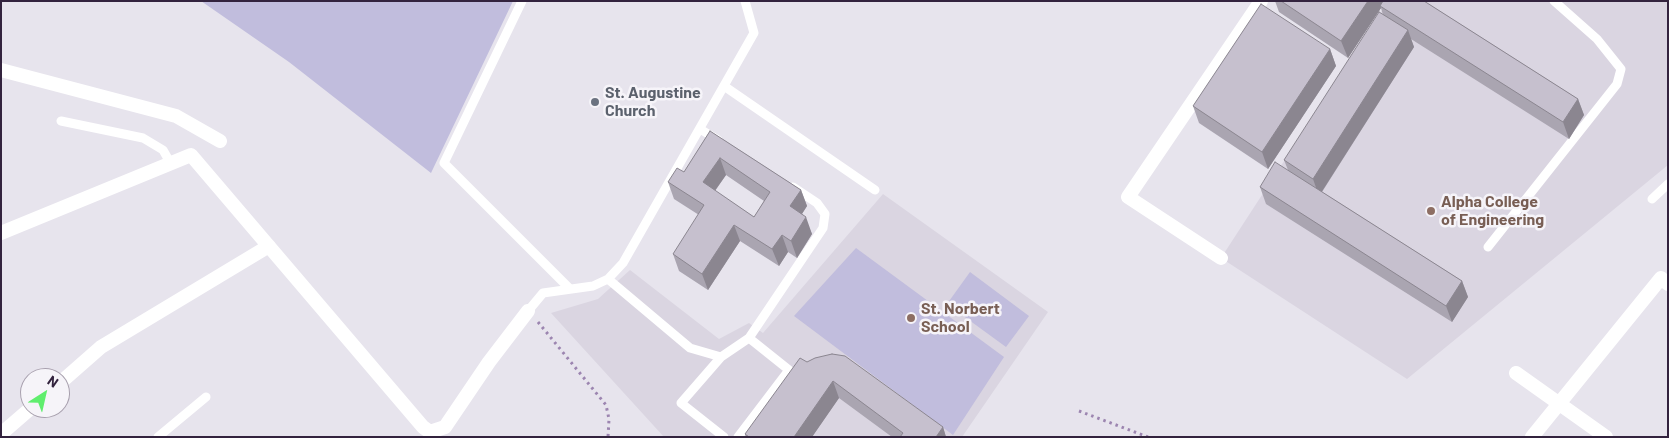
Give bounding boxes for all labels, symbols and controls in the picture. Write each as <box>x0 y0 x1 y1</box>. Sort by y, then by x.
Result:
place label: St. Augustine Church <box>605 83 701 121</box>
marker: St. Augustine Church <box>589 96 601 108</box>
place label: Alpha College of Engineering <box>1441 192 1544 230</box>
marker: Alpha College of Engineering <box>1425 205 1437 217</box>
place label: St. Norbert School <box>921 299 1000 337</box>
marker: St. Norbert School <box>905 312 917 324</box>
north arrow <box>20 368 70 418</box>
text: N <box>45 371 62 391</box>

